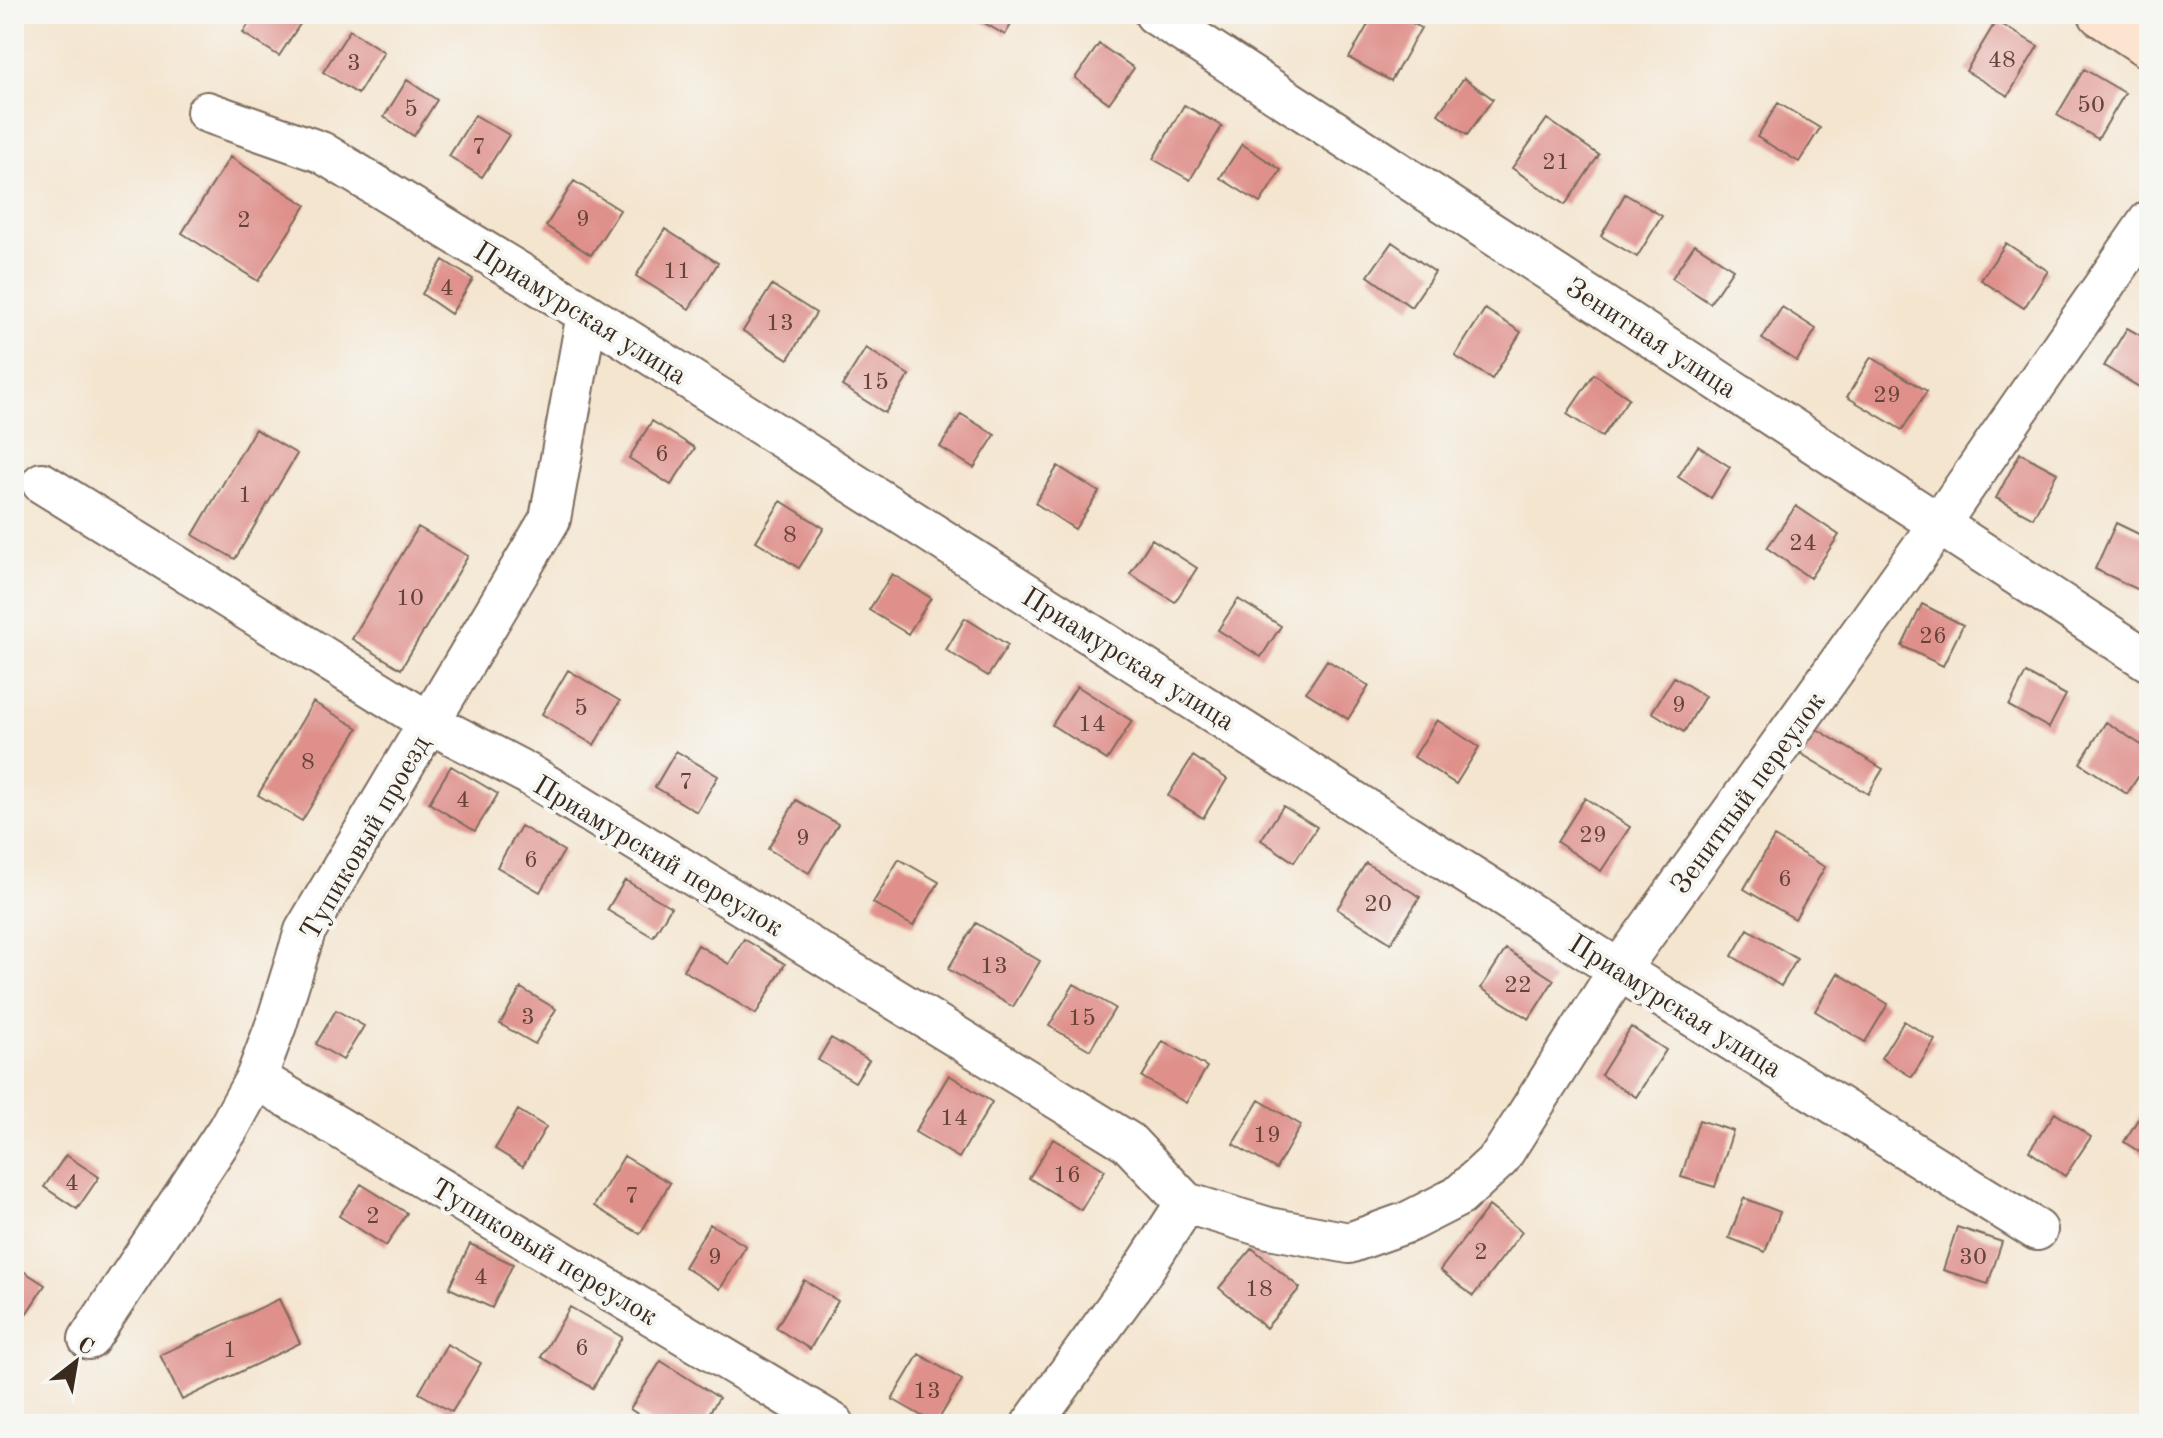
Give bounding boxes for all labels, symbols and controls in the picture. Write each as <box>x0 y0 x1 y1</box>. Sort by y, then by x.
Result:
house number: 48 <box>1988 49 2016 73</box>
house number: 3 <box>347 52 361 76</box>
house number: 50 <box>2077 94 2105 118</box>
house number: 5 <box>404 98 418 122</box>
house number: 7 <box>472 136 486 160</box>
house number: 21 <box>1542 151 1570 175</box>
house number: 9 <box>576 208 590 232</box>
house number: 2 <box>237 209 251 233</box>
street label: Приамурская улица <box>468 238 691 391</box>
house number: 11 <box>663 260 691 284</box>
street label: Зенитная улица <box>1560 274 1741 405</box>
house number: 4 <box>440 277 454 301</box>
house number: 13 <box>766 312 794 336</box>
house number: 15 <box>861 371 889 395</box>
house number: 29 <box>1873 384 1901 408</box>
house number: 6 <box>655 443 669 467</box>
house number: 1 <box>238 484 252 508</box>
house number: 8 <box>783 524 797 548</box>
house number: 24 <box>1789 532 1817 556</box>
street label: Приамурская улица <box>1016 584 1239 737</box>
house number: 10 <box>396 587 424 611</box>
house number: 26 <box>1919 625 1947 649</box>
street label: Зенитный переулок <box>1667 688 1832 900</box>
house number: 9 <box>1672 694 1686 718</box>
house number: 5 <box>574 697 588 721</box>
house number: 14 <box>1078 713 1106 737</box>
street label: Тупиковый проезд <box>297 731 436 945</box>
house number: 8 <box>301 751 315 775</box>
house number: 7 <box>679 771 693 795</box>
street label: Приамурский переулок <box>528 772 787 943</box>
house number: 4 <box>456 789 470 813</box>
house number: 29 <box>1579 824 1607 848</box>
house number: 9 <box>796 827 810 851</box>
house number: 6 <box>524 849 538 873</box>
house number: 6 <box>1778 868 1792 892</box>
house number: 20 <box>1364 893 1392 917</box>
street label: Приамурская улица <box>1563 931 1786 1084</box>
house number: 13 <box>980 955 1008 979</box>
house number: 22 <box>1504 974 1532 998</box>
house number: 3 <box>521 1006 535 1030</box>
house number: 15 <box>1068 1007 1096 1031</box>
house number: 14 <box>940 1107 968 1131</box>
house number: 19 <box>1253 1124 1281 1148</box>
house number: 16 <box>1053 1164 1081 1188</box>
house number: 4 <box>65 1172 79 1196</box>
street label: Тупиковый переулок <box>425 1175 662 1332</box>
house number: 7 <box>625 1185 639 1209</box>
house number: 2 <box>366 1205 380 1229</box>
house number: 2 <box>1474 1241 1488 1265</box>
house number: 9 <box>708 1246 722 1270</box>
house number: 30 <box>1959 1246 1987 1270</box>
house number: 4 <box>474 1266 488 1290</box>
house number: 18 <box>1245 1278 1273 1302</box>
north arrow <box>36 1322 116 1402</box>
text: С <box>73 1333 97 1360</box>
house number: 6 <box>575 1337 589 1361</box>
house number: 1 <box>223 1339 237 1363</box>
house number: 13 <box>913 1380 941 1404</box>

